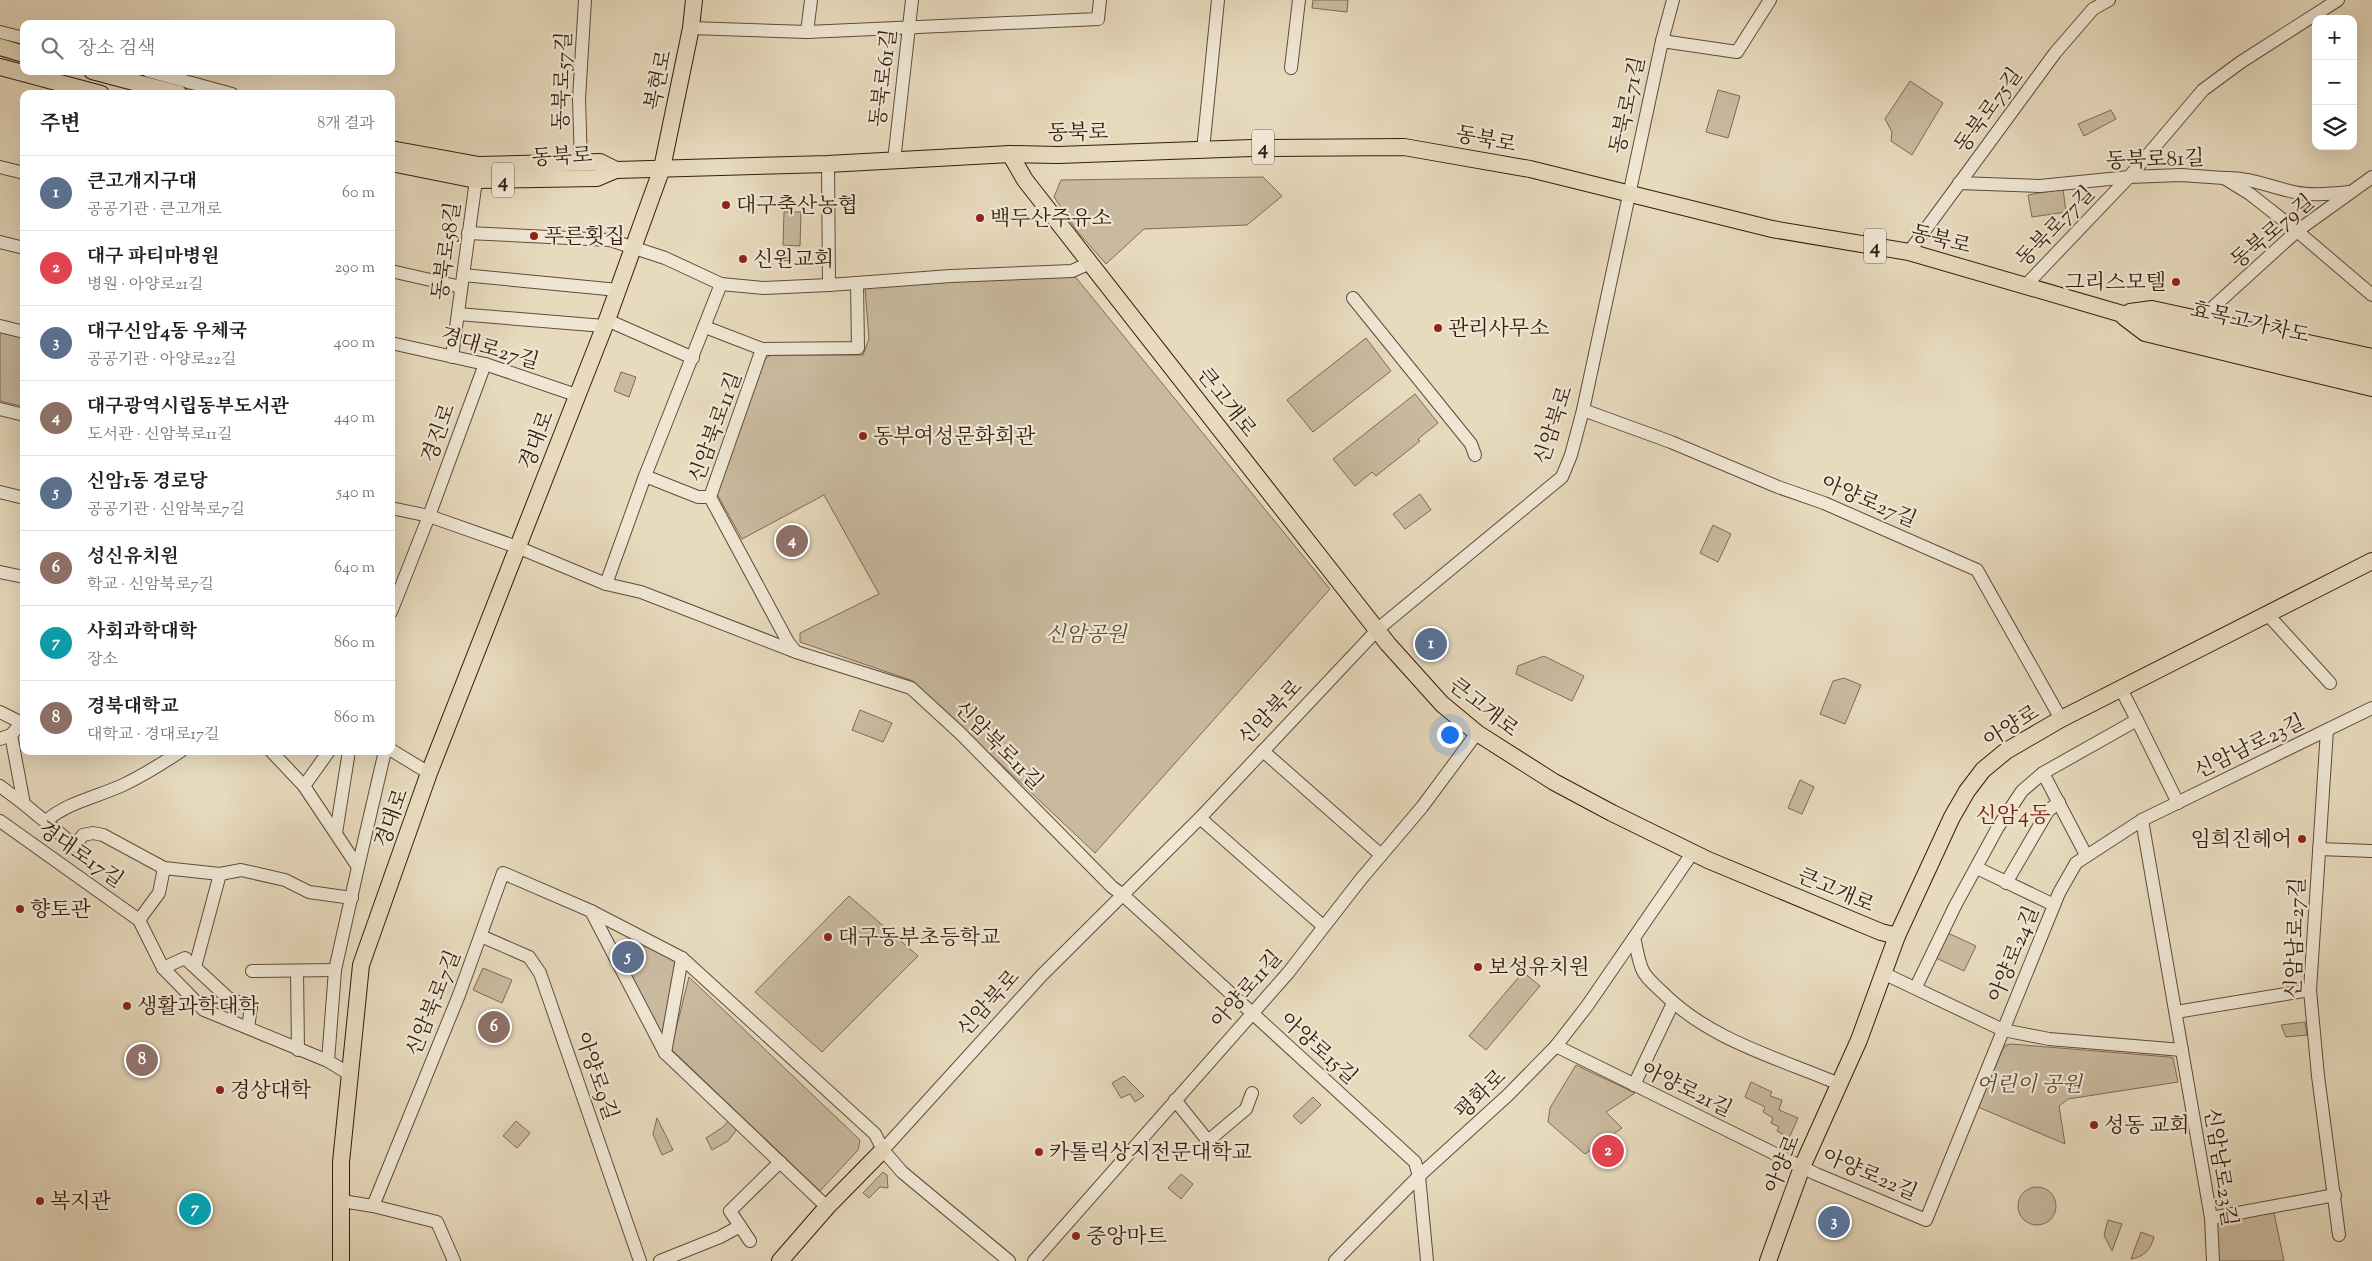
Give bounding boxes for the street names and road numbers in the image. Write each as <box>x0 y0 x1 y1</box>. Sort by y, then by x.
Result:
street label: 동북로61길 <box>864 28 906 129</box>
street label: 동북로57길 <box>547 31 581 131</box>
street label: 복현로 <box>639 48 681 113</box>
street label: 동북로71길 <box>1604 54 1654 157</box>
street label: 동북로75길 <box>1948 62 2031 160</box>
street label: 동북로 <box>1047 118 1109 150</box>
street label: 동북로 <box>1453 120 1518 161</box>
road number: 4 <box>1252 130 1274 164</box>
street label: 동북로 <box>531 141 593 175</box>
street label: 동북로81길 <box>2105 144 2205 178</box>
road number: 4 <box>492 162 514 198</box>
street label: 동북로77길 <box>2010 180 2103 275</box>
street label: 동북로79길 <box>2225 188 2322 277</box>
street label: 동북로58길 <box>426 200 470 302</box>
street label: 동북로 <box>1907 219 1974 263</box>
road number: 4 <box>1864 228 1886 264</box>
street label: 효목고가차도 <box>2187 296 2312 352</box>
street label: 경대로27길 <box>437 322 542 378</box>
street label: 큰고개로 <box>1189 362 1262 444</box>
street label: 신암북로11길 <box>683 368 751 487</box>
street label: 신암북로 <box>1528 382 1582 469</box>
street label: 경진로 <box>415 400 464 467</box>
street label: 경대로 <box>513 407 563 475</box>
street label: 아양로27길 <box>1816 469 1921 536</box>
street label: 큰고개로 <box>1442 672 1524 745</box>
street label: 신암북로 <box>1232 674 1310 753</box>
street label: 신암북로11길 <box>946 695 1049 798</box>
street label: 아양로 <box>1978 699 2046 757</box>
street label: 신암남로23길 <box>2189 708 2310 788</box>
street label: 경대로 <box>368 785 417 852</box>
street label: 경대로17길 <box>31 815 129 896</box>
street label: 큰고개로 <box>1792 862 1878 922</box>
street label: 신암남로27길 <box>2280 877 2314 999</box>
street label: 아양로24길 <box>1982 902 2048 1007</box>
street label: 아양로11길 <box>1205 944 1290 1036</box>
street label: 신암북로7길 <box>400 946 470 1061</box>
street label: 신암북로 <box>951 964 1028 1045</box>
street label: 아양로15길 <box>1272 1006 1363 1093</box>
street label: 아양로9길 <box>566 1029 624 1125</box>
street label: 아양로21길 <box>1635 1056 1737 1126</box>
street label: 평화로 <box>1449 1064 1514 1127</box>
street label: 신암남로23길 <box>2195 1106 2243 1229</box>
street label: 아양로 <box>1759 1131 1809 1199</box>
street label: 아양로22길 <box>1817 1142 1921 1209</box>

